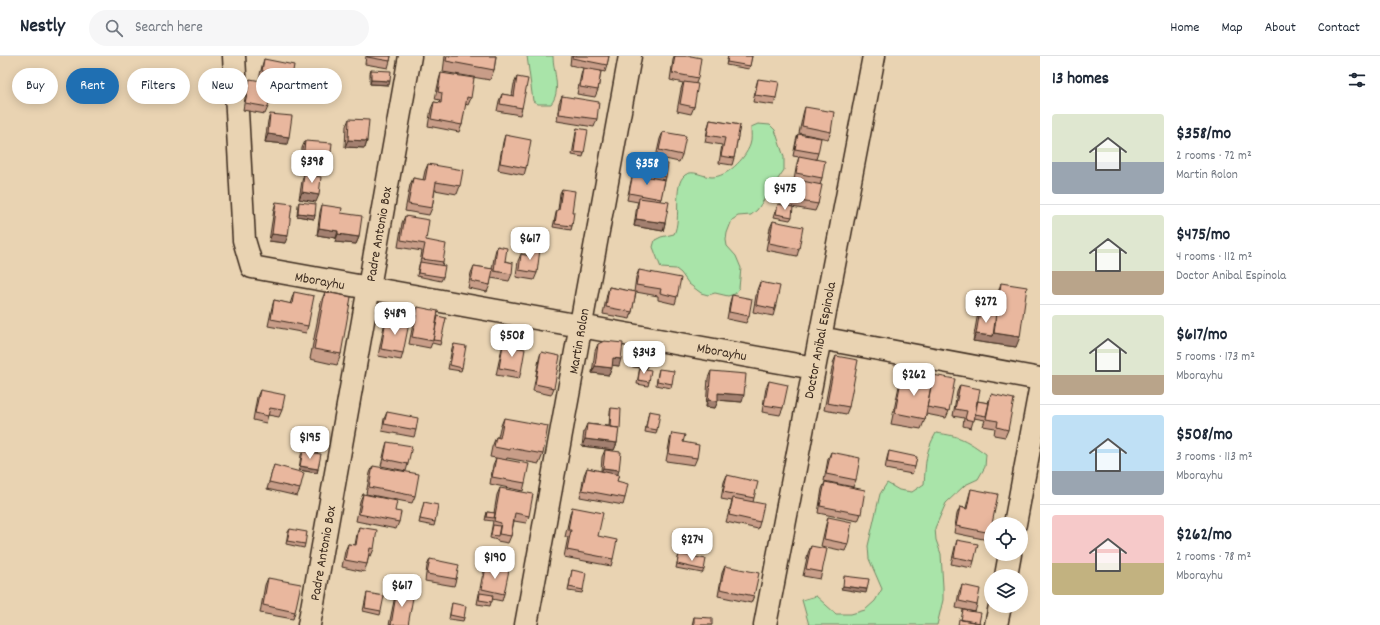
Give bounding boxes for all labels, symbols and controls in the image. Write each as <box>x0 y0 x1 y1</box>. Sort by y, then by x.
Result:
search box <box>89 10 369 46</box>
text: Nestly <box>20 14 65 41</box>
icon: search <box>103 17 125 39</box>
text: Search here <box>135 17 203 39</box>
text: Home <box>1170 18 1199 38</box>
text: Map <box>1221 18 1243 38</box>
text: About <box>1265 18 1296 38</box>
text: Contact <box>1318 18 1360 38</box>
chip: Buy <box>12 68 58 104</box>
chip: Rent <box>66 68 119 104</box>
chip: Filters <box>127 68 190 104</box>
chip: New <box>198 68 248 104</box>
chip: Apartment <box>256 68 342 104</box>
text: 13 homes <box>1052 68 1109 92</box>
icon: filters <box>1346 69 1368 91</box>
text: $358/mo <box>1176 123 1231 147</box>
icon: home <box>1084 130 1132 178</box>
text: 2 rooms · 72 m² <box>1176 147 1252 166</box>
pin: $398 <box>288 150 336 184</box>
pin: $358 <box>623 152 671 186</box>
text: $398 <box>300 153 324 172</box>
text: $358 <box>635 155 659 174</box>
text: Martin Rolon <box>1176 166 1238 185</box>
pin: $475 <box>761 177 809 211</box>
text: $475 <box>774 180 796 199</box>
street label: Padre Antonio Box <box>362 185 398 283</box>
text: $475/mo <box>1176 224 1230 248</box>
pin: $617 <box>506 227 554 261</box>
text: $617 <box>520 230 540 249</box>
icon: home <box>1084 231 1132 279</box>
text: 4 rooms · 112 m² <box>1176 248 1252 267</box>
text: Doctor Anibal Espinola <box>1176 267 1286 286</box>
street label: Mborayhu <box>293 268 346 296</box>
street label: Doctor Anibal Espinola <box>800 280 842 400</box>
pin: $272 <box>962 290 1010 324</box>
text: $272 <box>975 293 997 312</box>
pin: $489 <box>371 302 419 336</box>
text: $489 <box>383 305 407 324</box>
street label: Martin Rolon <box>564 307 596 376</box>
pin: $508 <box>488 324 536 358</box>
text: $617/mo <box>1176 324 1227 348</box>
text: $508 <box>500 327 524 346</box>
icon: home <box>1084 331 1132 379</box>
street label: Mborayhu <box>695 339 748 367</box>
pin: $343 <box>620 341 668 375</box>
text: $343 <box>632 344 656 363</box>
text: 5 rooms · 173 m² <box>1176 348 1255 367</box>
pin: $262 <box>890 363 938 397</box>
text: $262 <box>902 366 926 385</box>
text: Mborayhu <box>1176 367 1223 386</box>
text: $508/mo <box>1176 424 1233 448</box>
pin: $195 <box>286 426 334 460</box>
text: $195 <box>299 429 321 448</box>
icon: home <box>1084 431 1132 479</box>
text: 3 rooms · 113 m² <box>1176 448 1253 467</box>
text: Mborayhu <box>1176 467 1223 486</box>
street label: Padre Antonio Box <box>306 504 342 602</box>
map controls <box>984 517 1028 613</box>
button: locate <box>984 517 1028 561</box>
text: $262/mo <box>1176 524 1232 548</box>
pin: $274 <box>668 528 716 562</box>
text: $274 <box>681 531 703 550</box>
icon: home <box>1084 531 1132 579</box>
pin: $190 <box>471 546 519 580</box>
text: 2 rooms · 78 m² <box>1176 548 1251 567</box>
text: $190 <box>484 549 506 568</box>
text: Mborayhu <box>1176 567 1223 586</box>
button: layers <box>984 569 1028 613</box>
pin: $617 <box>378 574 426 608</box>
text: $617 <box>392 577 412 596</box>

